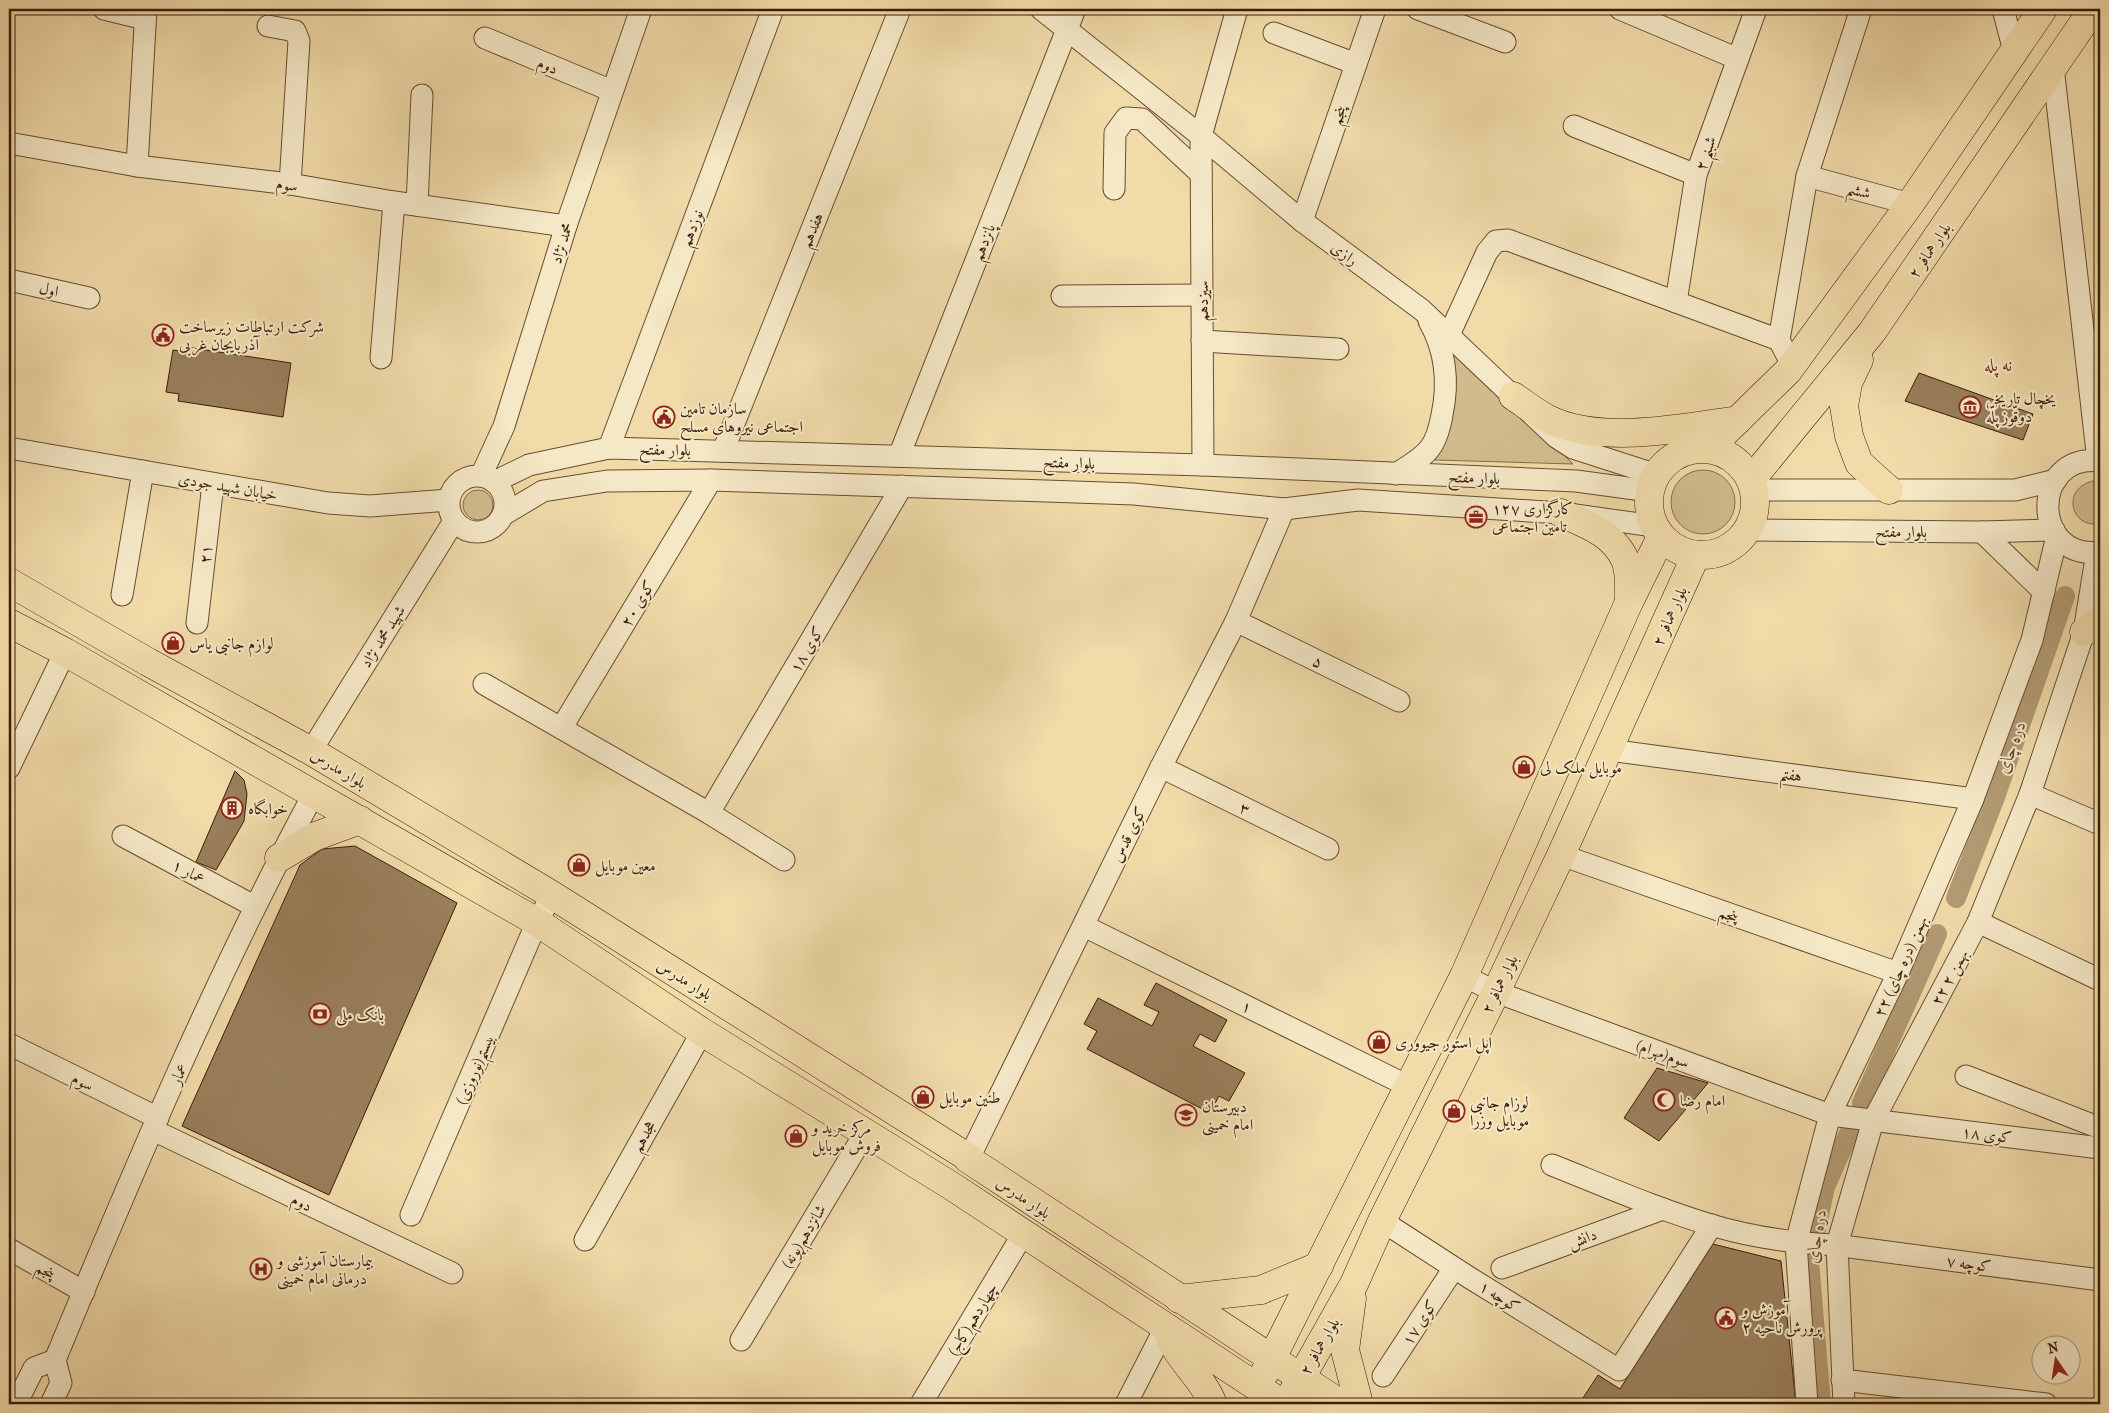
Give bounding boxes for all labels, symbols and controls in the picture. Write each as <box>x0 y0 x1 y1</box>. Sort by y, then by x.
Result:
street label: دوم <box>533 53 561 83</box>
street label: پنجم <box>1326 102 1357 129</box>
street label: شبنم ۲ <box>1691 134 1727 175</box>
street label: سوم <box>274 174 299 200</box>
street label: ششم <box>1843 178 1873 210</box>
street label: نوزدهم <box>676 207 713 251</box>
street label: هفدهم <box>796 210 833 253</box>
street label: بلوار همافر ۲ <box>1904 219 1956 282</box>
street label: محمد نژاد <box>546 220 577 266</box>
street label: پانزدهم <box>968 220 1005 266</box>
street label: رازی <box>1328 237 1362 270</box>
street label: اول <box>37 278 61 301</box>
street label: سیزدهم <box>1193 281 1218 321</box>
place label: شرکت ارتباطات زیرساخت آذربایجان غربی <box>179 317 324 356</box>
public building icon: شرکت ارتباطات زیرساخت آذربایجان غربی <box>151 323 175 347</box>
district label: نه پله <box>1984 355 2012 378</box>
place label: یخچال تاریخی دوقّوز پلّه <box>1986 389 2056 428</box>
museum icon: یخچال تاریخی دوقّوز پلّه <box>1958 395 1982 419</box>
place label: سازمان تامین اجتماعی نیروهای مسلح <box>680 399 803 441</box>
public building icon: سازمان تامین اجتماعی نیروهای مسلح <box>652 405 676 429</box>
street label: بلوار مفتح <box>639 440 691 464</box>
street label: بلوار مفتح <box>1043 452 1095 478</box>
street label: بلوار مفتح <box>1448 467 1500 493</box>
street label: خیابان شهید جودی <box>177 468 279 506</box>
place label: کارگزاری ۱۲۷ تامین اجتماعی <box>1492 498 1573 536</box>
office icon: کارگزاری ۱۲۷ تامین اجتماعی <box>1464 505 1488 529</box>
street label: بلوار مفتح <box>1875 522 1927 546</box>
street label: ۲۱ <box>195 544 216 564</box>
street label: کوی ۲۰ <box>616 577 659 630</box>
street label: بلوار همافر ۲ <box>1648 584 1692 649</box>
street label: شهید محمد نژاد <box>356 602 410 671</box>
street label: کوی ۱۸ <box>785 623 828 676</box>
shop icon: لوازم جانبی یاس <box>161 631 185 655</box>
place label: لوازم جانبی یاس <box>189 634 273 658</box>
street label: ۵ <box>1309 651 1326 672</box>
water label: دره چای <box>1992 718 2033 777</box>
street label: بلوار مدرس <box>307 744 370 792</box>
shop icon: موبایل ملک لی <box>1512 755 1536 779</box>
place label: موبایل ملک لی <box>1540 758 1622 779</box>
street label: هفتم <box>1778 764 1803 792</box>
building icon: خوابگاه <box>220 796 244 820</box>
place label: خوابگاه <box>248 798 288 819</box>
street label: ۳ <box>1236 798 1253 819</box>
street label: کوی قدس <box>1107 803 1151 866</box>
shop icon: معین موبایل <box>567 853 591 877</box>
street label: عمار ۱ <box>169 855 208 888</box>
place label: معین موبایل <box>595 856 656 877</box>
street label: پنجم <box>1715 902 1742 933</box>
street label: ۲۲ بهمن (دره چای) <box>1870 913 1933 1021</box>
street label: ۲۲ بهمن ۲ <box>1927 946 1974 1009</box>
street label: بلوار همافر ۲ <box>1477 952 1523 1017</box>
street label: بلوار مدرس <box>654 955 716 1004</box>
street label: ۱ <box>1238 996 1255 1017</box>
bank icon: بانک ملی <box>308 1002 332 1026</box>
place label: بانک ملی <box>336 1005 384 1026</box>
shop icon: اپل استور جيووری <box>1367 1030 1391 1054</box>
street label: بیستم(نوروزی) <box>451 1031 504 1110</box>
place label: اپل استور جيووری <box>1395 1033 1492 1054</box>
street label: سوم(مهرام) <box>1632 1035 1692 1077</box>
street label: عمار <box>165 1061 191 1090</box>
street label: سوم <box>67 1068 97 1099</box>
shop icon: طنین موبایل <box>911 1085 935 1109</box>
place label: طنین موبایل <box>939 1088 1001 1109</box>
mosque icon: امام رضا <box>1652 1088 1676 1112</box>
place label: امام رضا <box>1680 1091 1725 1115</box>
place label: لوزام جانبی موبایل وزرا <box>1470 1093 1529 1132</box>
place label: دبیرستان امام خمینی <box>1202 1097 1253 1139</box>
shop icon: لوزام جانبی موبایل وزرا <box>1442 1099 1466 1123</box>
school or university icon: دبیرستان امام خمینی <box>1174 1103 1198 1127</box>
street label: هجدهم <box>627 1117 665 1158</box>
place label: مرکز خرید و فروش موبایل <box>810 1118 881 1157</box>
street label: کوی ۱۸ <box>1961 1122 2013 1148</box>
shop icon: مرکز خرید و فروش موبایل <box>784 1124 808 1148</box>
street label: بلوار مدرس <box>993 1172 1055 1222</box>
street label: دوم <box>286 1189 315 1220</box>
street label: شانزدهم(پونه) <box>777 1201 835 1275</box>
water label: دره چای <box>1802 1207 1833 1265</box>
street label: دانش <box>1565 1224 1600 1253</box>
place label: بیمارستان آموزشی و درمانی امام خمینی <box>275 1251 374 1293</box>
street label: کوچه ۷ <box>1945 1251 1992 1278</box>
street label: پنجم <box>30 1257 60 1289</box>
hospital icon: بیمارستان آموزشی و درمانی امام خمینی <box>249 1257 273 1281</box>
street label: کوچه ۱ <box>1475 1277 1524 1318</box>
street label: چهاردهم(کاج) <box>943 1279 1007 1362</box>
street label: کوی ۱۷ <box>1398 1296 1442 1349</box>
place label: آموزش و پرورش ناحیه ۲ <box>1740 1300 1824 1338</box>
public building icon: آموزش و پرورش ناحیه ۲ <box>1714 1306 1738 1330</box>
street label: بلوار همافر ۲ <box>1295 1314 1344 1379</box>
north arrow <box>2032 1336 2082 1386</box>
text: N <box>2046 1338 2061 1357</box>

